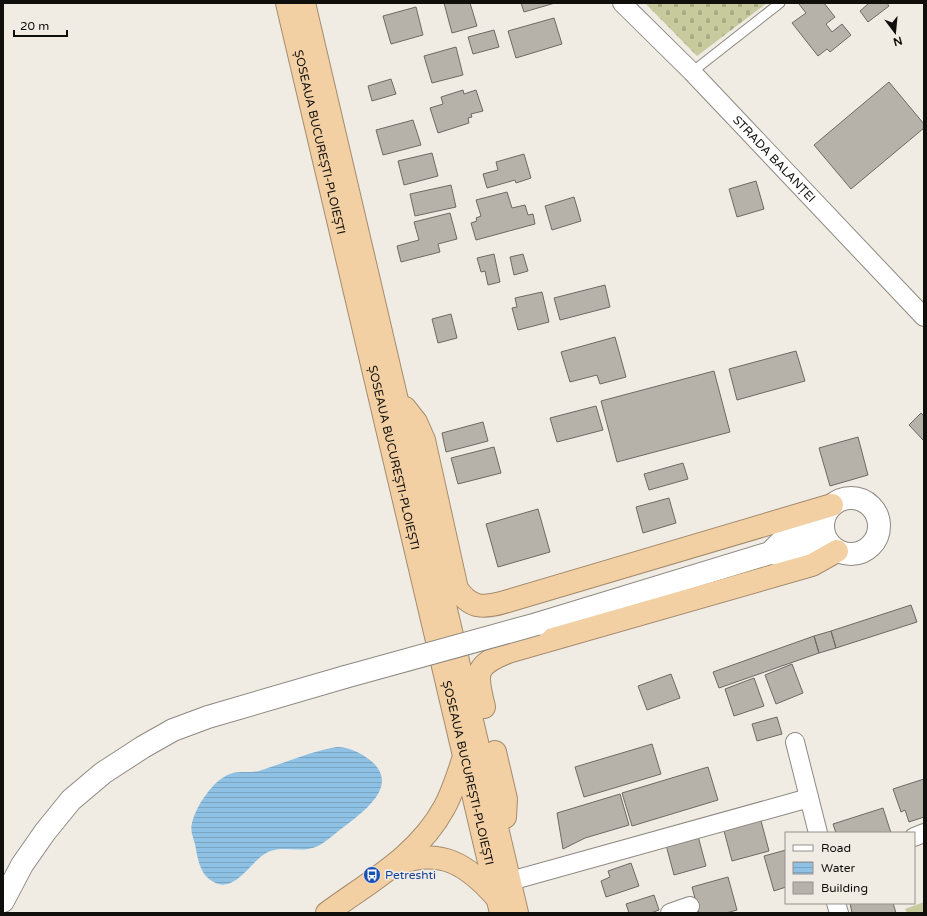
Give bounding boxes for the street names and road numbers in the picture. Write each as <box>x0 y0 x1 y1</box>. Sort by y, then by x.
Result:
street label: ȘOSEAUA BUCUREȘTI-PLOIEȘTI <box>291 49 348 236</box>
street label: STRADA BALANȚEI <box>730 113 818 205</box>
street label: ȘOSEAUA BUCUREȘTI-PLOIEȘTI <box>365 364 422 551</box>
street label: ȘOSEAUA BUCUREȘTI-PLOIEȘTI <box>440 679 497 867</box>

